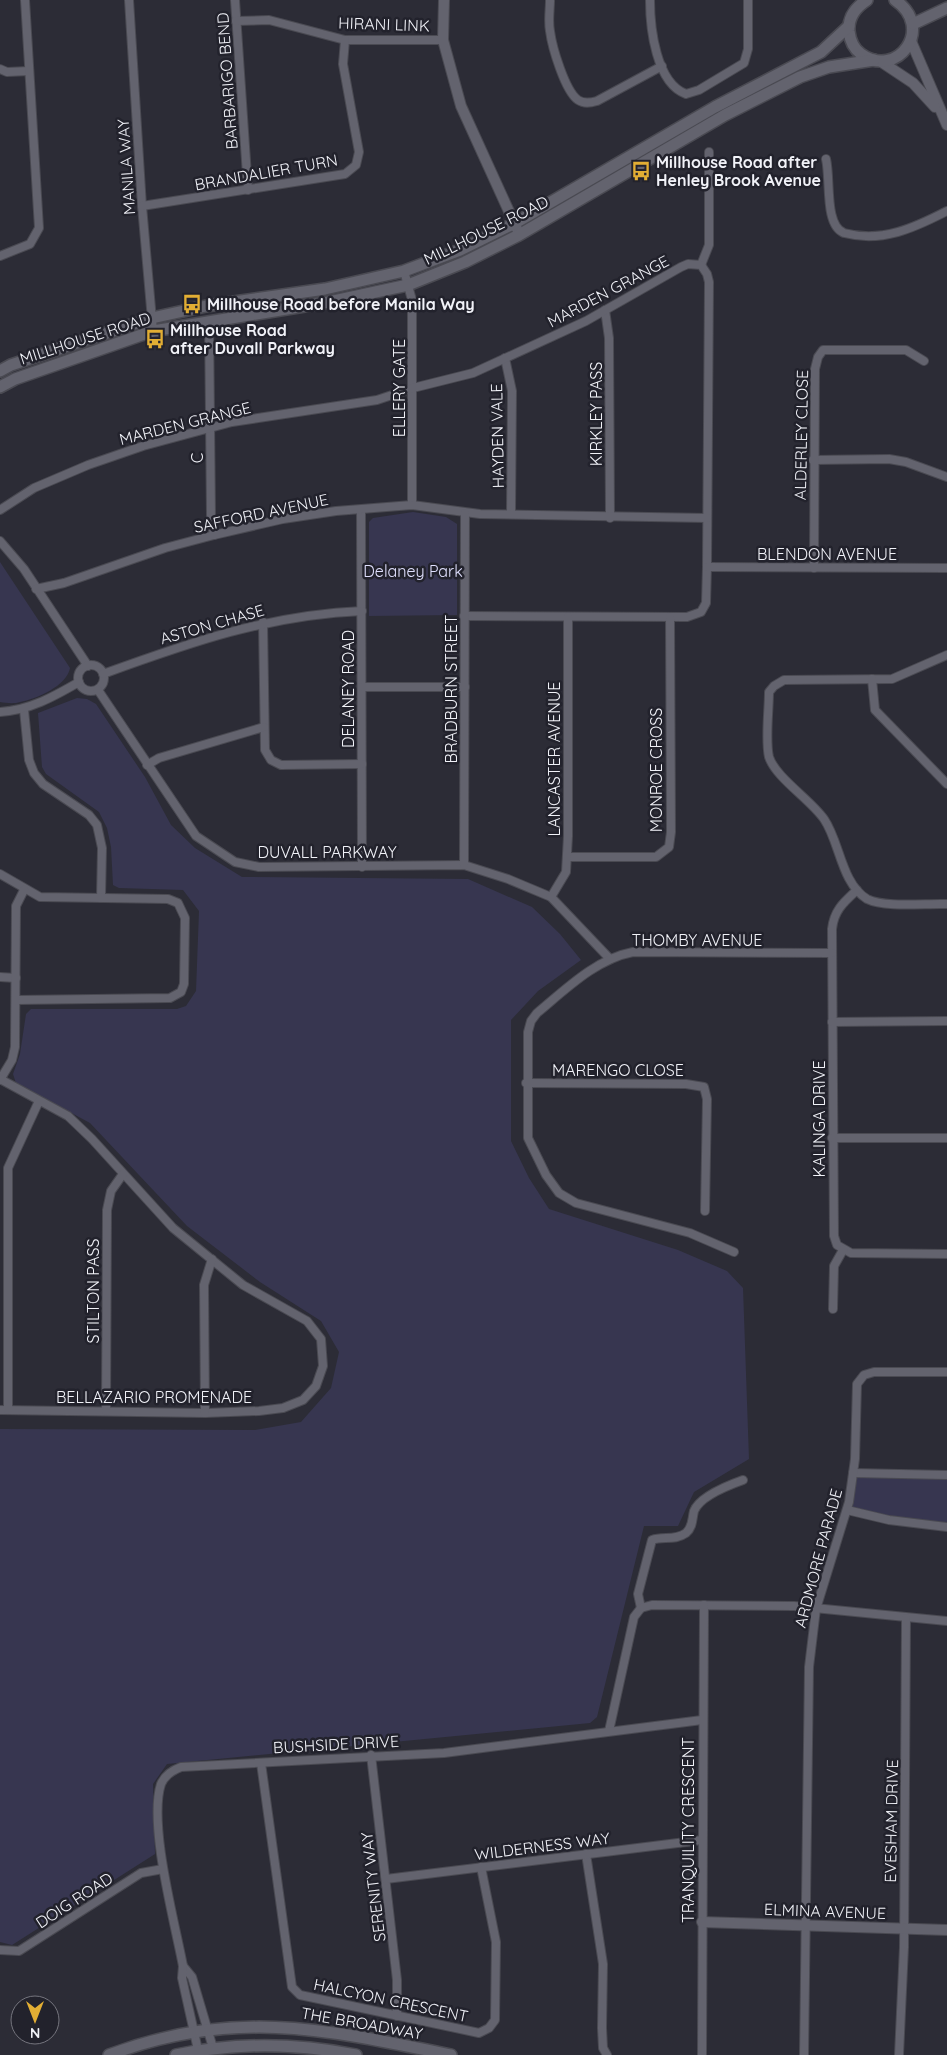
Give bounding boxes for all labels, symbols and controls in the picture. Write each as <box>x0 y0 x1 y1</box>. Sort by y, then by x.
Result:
street label: BARBARIGO BEND <box>212 12 242 150</box>
street label: HIRANI LINK <box>338 12 430 36</box>
street label: MANILA WAY <box>113 118 139 216</box>
street label: BRANDALIER TURN <box>193 150 339 194</box>
place label: Millhouse Road after Henley Brook Avenue <box>656 152 821 190</box>
bus stop icon: Millhouse Road after Henley Brook Avenue <box>630 160 652 182</box>
street label: MILLHOUSE ROAD <box>420 191 552 269</box>
street label: MARDEN GRANGE <box>544 250 672 332</box>
bus stop icon: Millhouse Road before Manila Way <box>181 293 203 315</box>
place label: Millhouse Road before Manila Way <box>207 294 475 314</box>
street label: MILLHOUSE ROAD <box>17 307 153 369</box>
place label: Millhouse Road after Duvall Parkway <box>170 320 335 358</box>
bus stop icon: Millhouse Road after Duvall Parkway <box>144 328 166 350</box>
street label: ELLERY GATE <box>389 339 409 437</box>
street label: KIRKLEY PASS <box>586 362 606 466</box>
street label: ALDERLEY CLOSE <box>790 370 812 500</box>
street label: HAYDEN VALE <box>486 383 508 489</box>
street label: MARDEN GRANGE <box>117 397 253 449</box>
street label: C <box>187 453 207 463</box>
street label: SAFFORD AVENUE <box>192 489 330 537</box>
street label: BLENDON AVENUE <box>757 544 897 564</box>
park label: Delaney Park <box>363 561 463 581</box>
street label: ASTON CHASE <box>158 600 266 648</box>
street label: BRADBURN STREET <box>441 614 461 763</box>
street label: DELANEY ROAD <box>338 630 358 748</box>
street label: LANCASTER AVENUE <box>544 682 564 836</box>
street label: MONROE CROSS <box>646 708 666 832</box>
street label: DUVALL PARKWAY <box>257 842 397 862</box>
street label: THOMBY AVENUE <box>632 930 762 950</box>
street label: MARENGO CLOSE <box>552 1060 684 1080</box>
street label: KALINGA DRIVE <box>809 1060 829 1178</box>
street label: STILTON PASS <box>83 1238 103 1344</box>
street label: BELLAZARIO PROMENADE <box>56 1387 252 1407</box>
street label: ARDMORE PARADE <box>790 1486 846 1630</box>
street label: BUSHSIDE DRIVE <box>273 1731 399 1757</box>
street label: TRANQUILITY CRESCENT <box>678 1737 698 1923</box>
street label: EVESHAM DRIVE <box>880 1759 902 1883</box>
street label: WILDERNESS WAY <box>473 1828 611 1864</box>
street label: SERENITY WAY <box>356 1831 390 1943</box>
street label: DOIG ROAD <box>32 1868 116 1932</box>
street label: ELMINA AVENUE <box>764 1899 886 1923</box>
street label: HALCYON CRESCENT <box>312 1974 470 2026</box>
north arrow <box>10 1995 60 2045</box>
street label: THE BROADWAY <box>300 2002 424 2044</box>
text: N <box>30 2024 40 2042</box>

